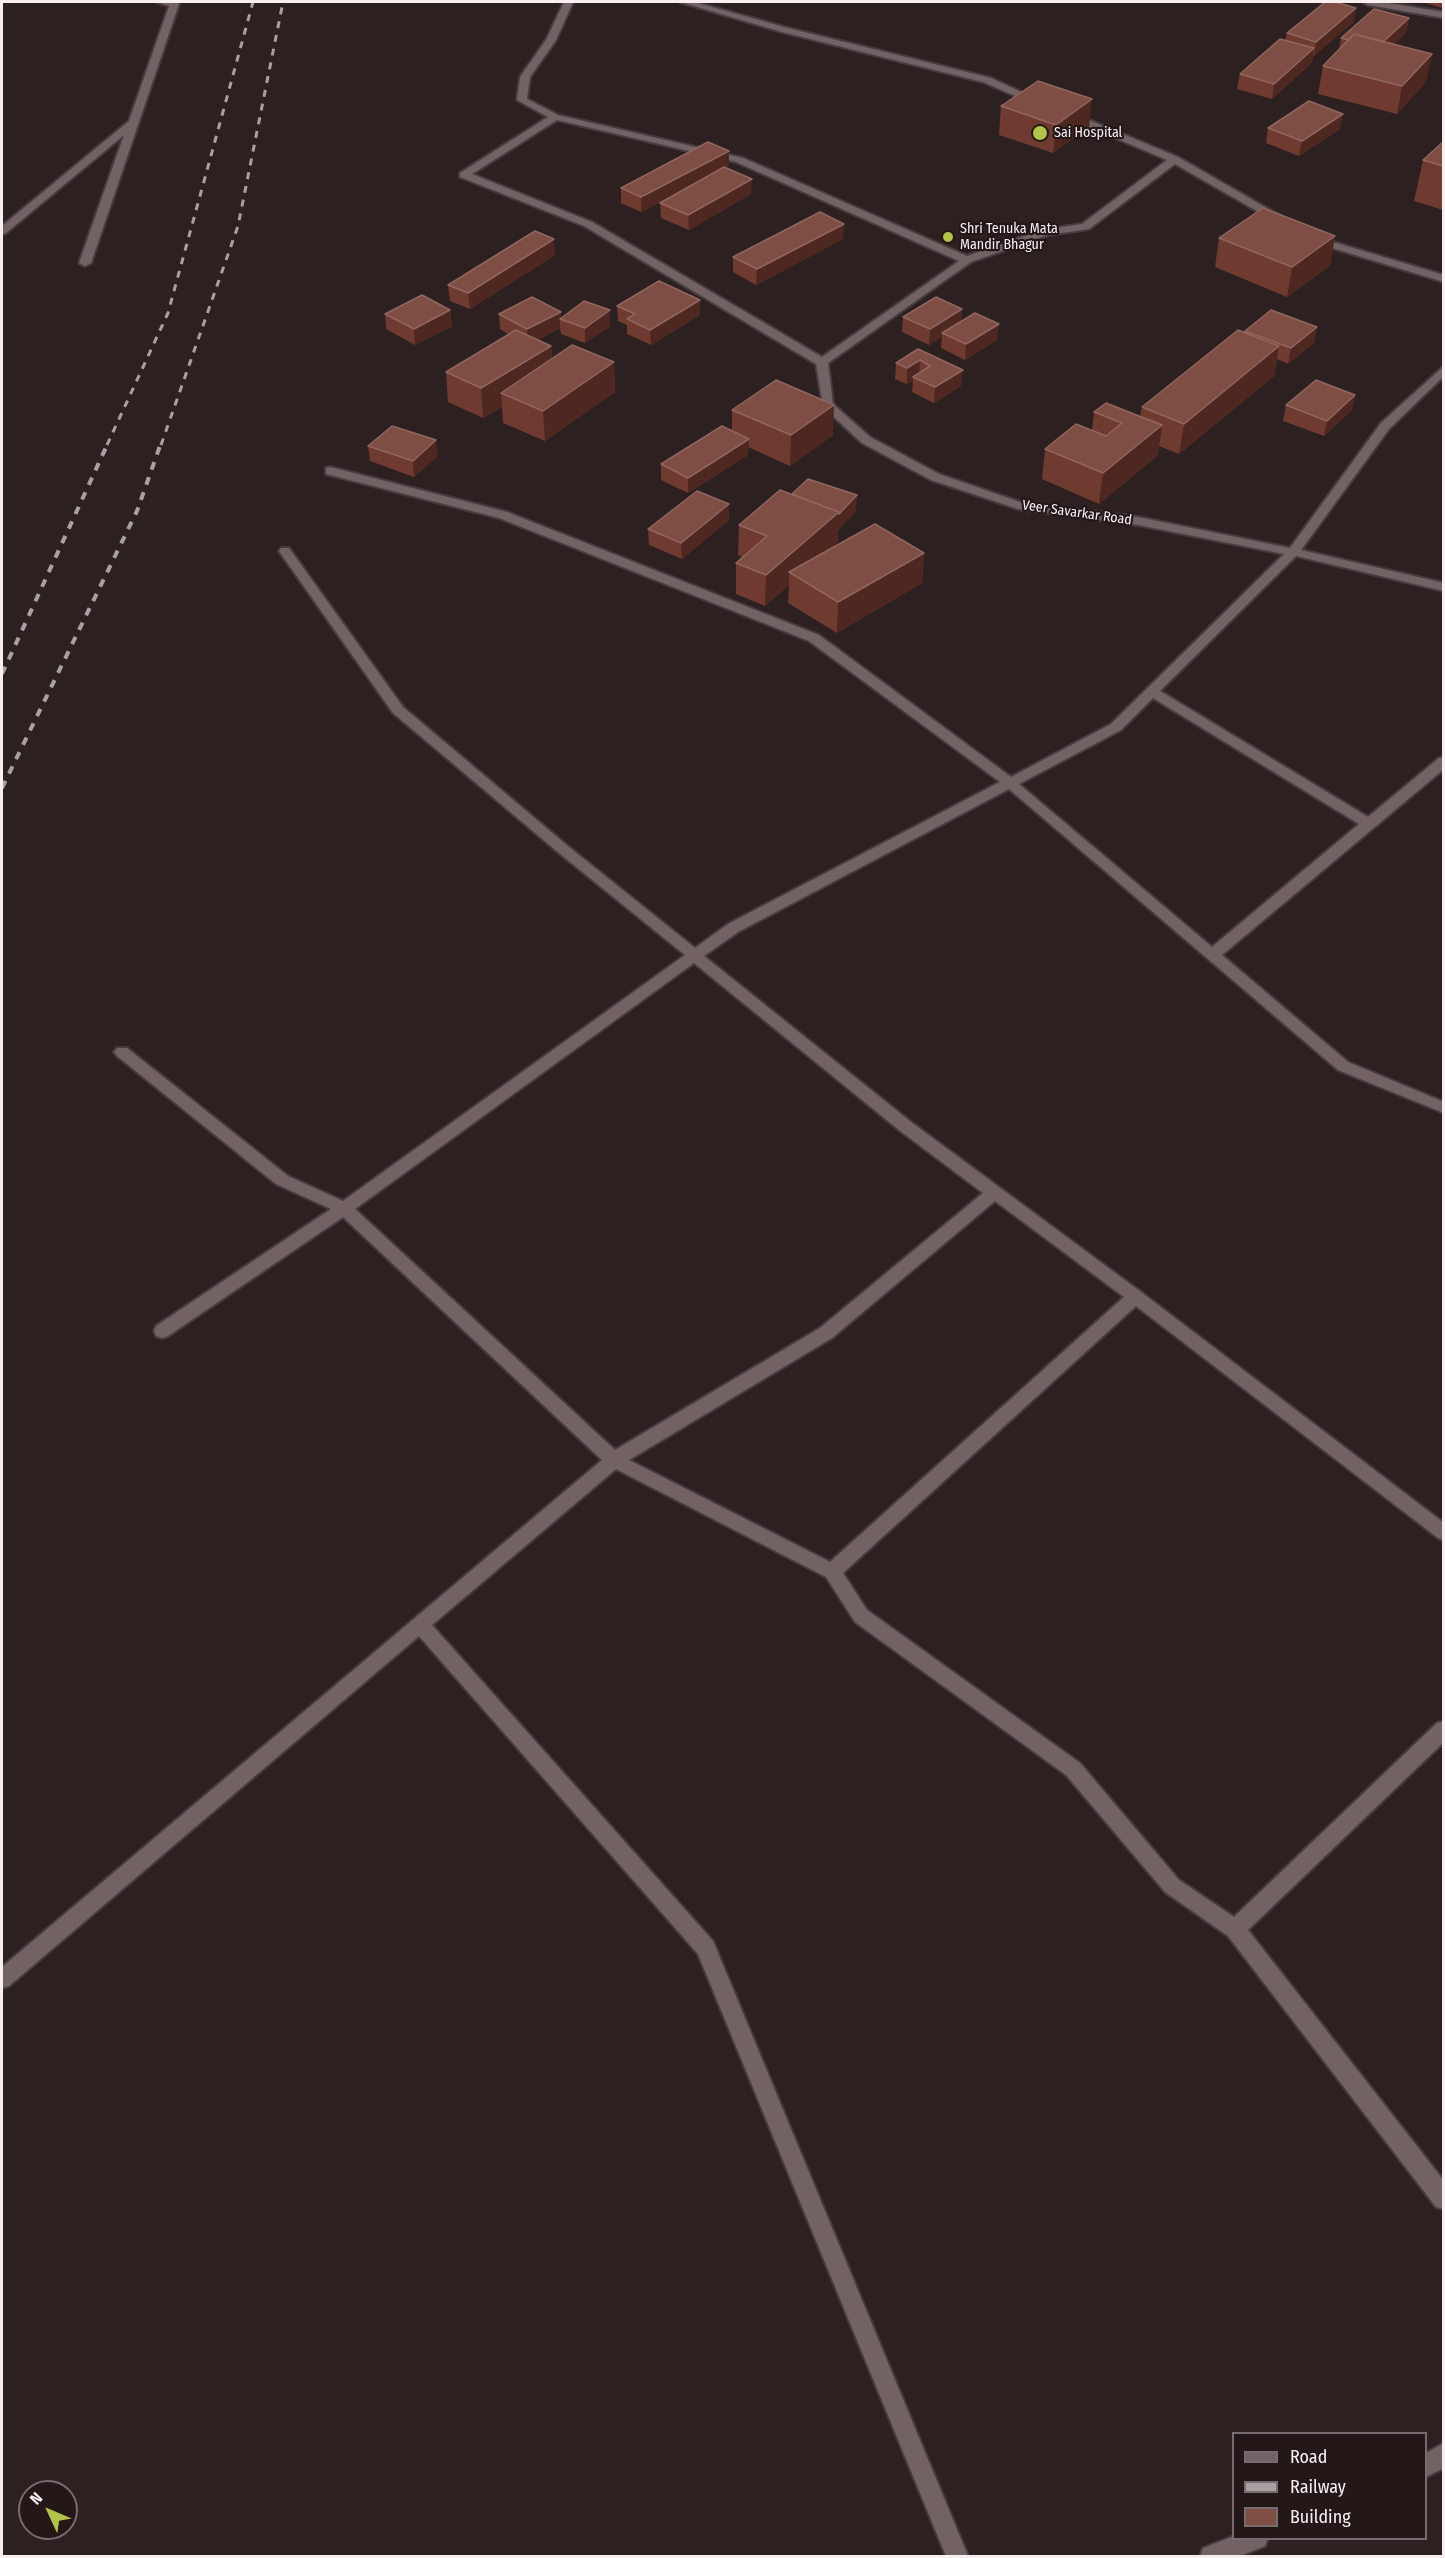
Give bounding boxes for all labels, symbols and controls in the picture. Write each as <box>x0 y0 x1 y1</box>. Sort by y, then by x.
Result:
marker: Sai Hospital <box>1031 124 1049 142</box>
place label: Sai Hospital <box>1054 125 1122 141</box>
place label: Shri Tenuka Mata Mandir Bhagur <box>960 221 1058 254</box>
marker: Shri Tenuka Mata Mandir Bhagur <box>941 230 955 244</box>
street label: Veer Savarkar Road <box>1021 497 1133 529</box>
legend <box>1232 2432 1427 2540</box>
text: Road <box>1290 2446 1327 2468</box>
text: Railway <box>1290 2476 1346 2498</box>
north arrow <box>18 2480 78 2540</box>
text: N <box>26 2488 46 2509</box>
text: Building <box>1290 2506 1351 2528</box>

